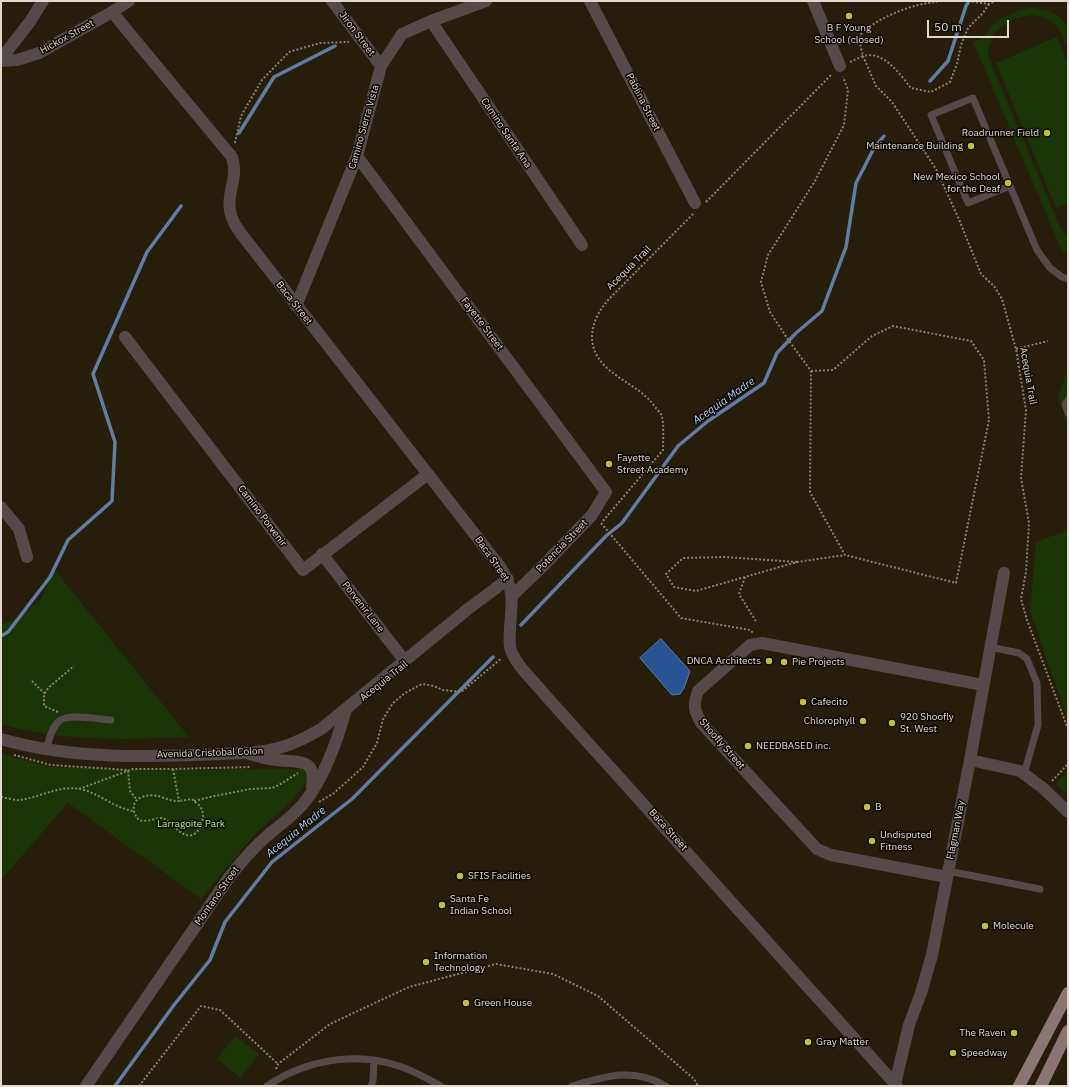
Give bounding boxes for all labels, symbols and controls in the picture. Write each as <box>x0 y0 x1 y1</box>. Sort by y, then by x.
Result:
street label: Jiron Street <box>336 10 378 58</box>
marker: B F Young School (closed) <box>844 11 854 21</box>
scale bar <box>929 12 1011 38</box>
street label: Hickox Street <box>38 17 96 57</box>
text: 50 m <box>934 19 962 34</box>
place label: B F Young School (closed) <box>814 22 884 46</box>
street label: Pablina Street <box>623 71 663 133</box>
street label: Camino Sierra Vista <box>346 83 382 171</box>
street label: Camino Santa Ana <box>478 96 534 170</box>
place label: Roadrunner Field <box>962 127 1039 139</box>
marker: Roadrunner Field <box>1042 128 1052 138</box>
place label: Maintenance Building <box>866 140 963 152</box>
marker: Maintenance Building <box>966 141 976 151</box>
place label: New Mexico School for the Deaf <box>913 171 1000 194</box>
marker: New Mexico School for the Deaf <box>1003 178 1013 188</box>
street label: Acequia Trail <box>604 243 654 293</box>
street label: Baca Street <box>273 279 315 327</box>
street label: Fayette Street <box>458 295 506 353</box>
street label: Acequia Trail <box>1017 346 1039 406</box>
water label: Acequia Madre <box>690 375 758 427</box>
place label: Fayette Street Academy <box>617 452 688 476</box>
marker: Fayette Street Academy <box>604 459 614 469</box>
street label: Camino Porvenir <box>235 483 289 549</box>
street label: Potencia Street <box>534 517 590 575</box>
street label: Baca Street <box>472 534 512 584</box>
street label: Porvenir Lane <box>339 579 387 635</box>
place label: DNCA Architects <box>687 655 761 667</box>
marker: DNCA Architects <box>764 656 774 666</box>
place label: Pie Projects <box>792 656 845 668</box>
marker: Pie Projects <box>779 657 789 667</box>
street label: Acequia Trail <box>358 658 410 704</box>
place label: Cafecito <box>811 696 848 708</box>
marker: Cafecito <box>798 697 808 707</box>
place label: 920 Shoofly St. West <box>900 711 954 734</box>
place label: Chlorophyll <box>804 715 855 727</box>
street label: Shoofly Street <box>697 716 747 772</box>
marker: Chlorophyll <box>858 716 868 726</box>
marker: 920 Shoofly St. West <box>887 718 897 728</box>
place label: NEEDBASED inc. <box>756 740 831 752</box>
marker: NEEDBASED inc. <box>743 741 753 751</box>
street label: Avenida Cristobal Colon <box>157 745 263 761</box>
street label: Flagman Way <box>944 799 968 861</box>
place label: B <box>875 801 882 813</box>
marker: B <box>862 802 872 812</box>
water label: Acequia Madre <box>263 804 329 860</box>
street label: Baca Street <box>646 807 690 853</box>
park label: Larragoite Park <box>157 818 225 830</box>
place label: Undisputed Fitness <box>880 829 932 852</box>
marker: Undisputed Fitness <box>867 836 877 846</box>
street label: Montano Street <box>192 864 242 928</box>
place label: SFIS Facilities <box>468 870 531 882</box>
marker: SFIS Facilities <box>455 871 465 881</box>
place label: Santa Fe Indian School <box>450 893 512 916</box>
marker: Santa Fe Indian School <box>437 900 447 910</box>
place label: Molecule <box>993 920 1034 932</box>
marker: Molecule <box>980 921 990 931</box>
place label: Information Technology <box>434 950 488 974</box>
marker: Information Technology <box>421 957 431 967</box>
place label: Green House <box>474 997 532 1009</box>
marker: Green House <box>461 998 471 1008</box>
place label: The Raven <box>959 1027 1006 1039</box>
marker: The Raven <box>1009 1028 1019 1038</box>
place label: Gray Matter <box>816 1036 869 1048</box>
marker: Gray Matter <box>803 1037 813 1047</box>
place label: Speedway <box>961 1047 1007 1059</box>
marker: Speedway <box>948 1048 958 1058</box>

